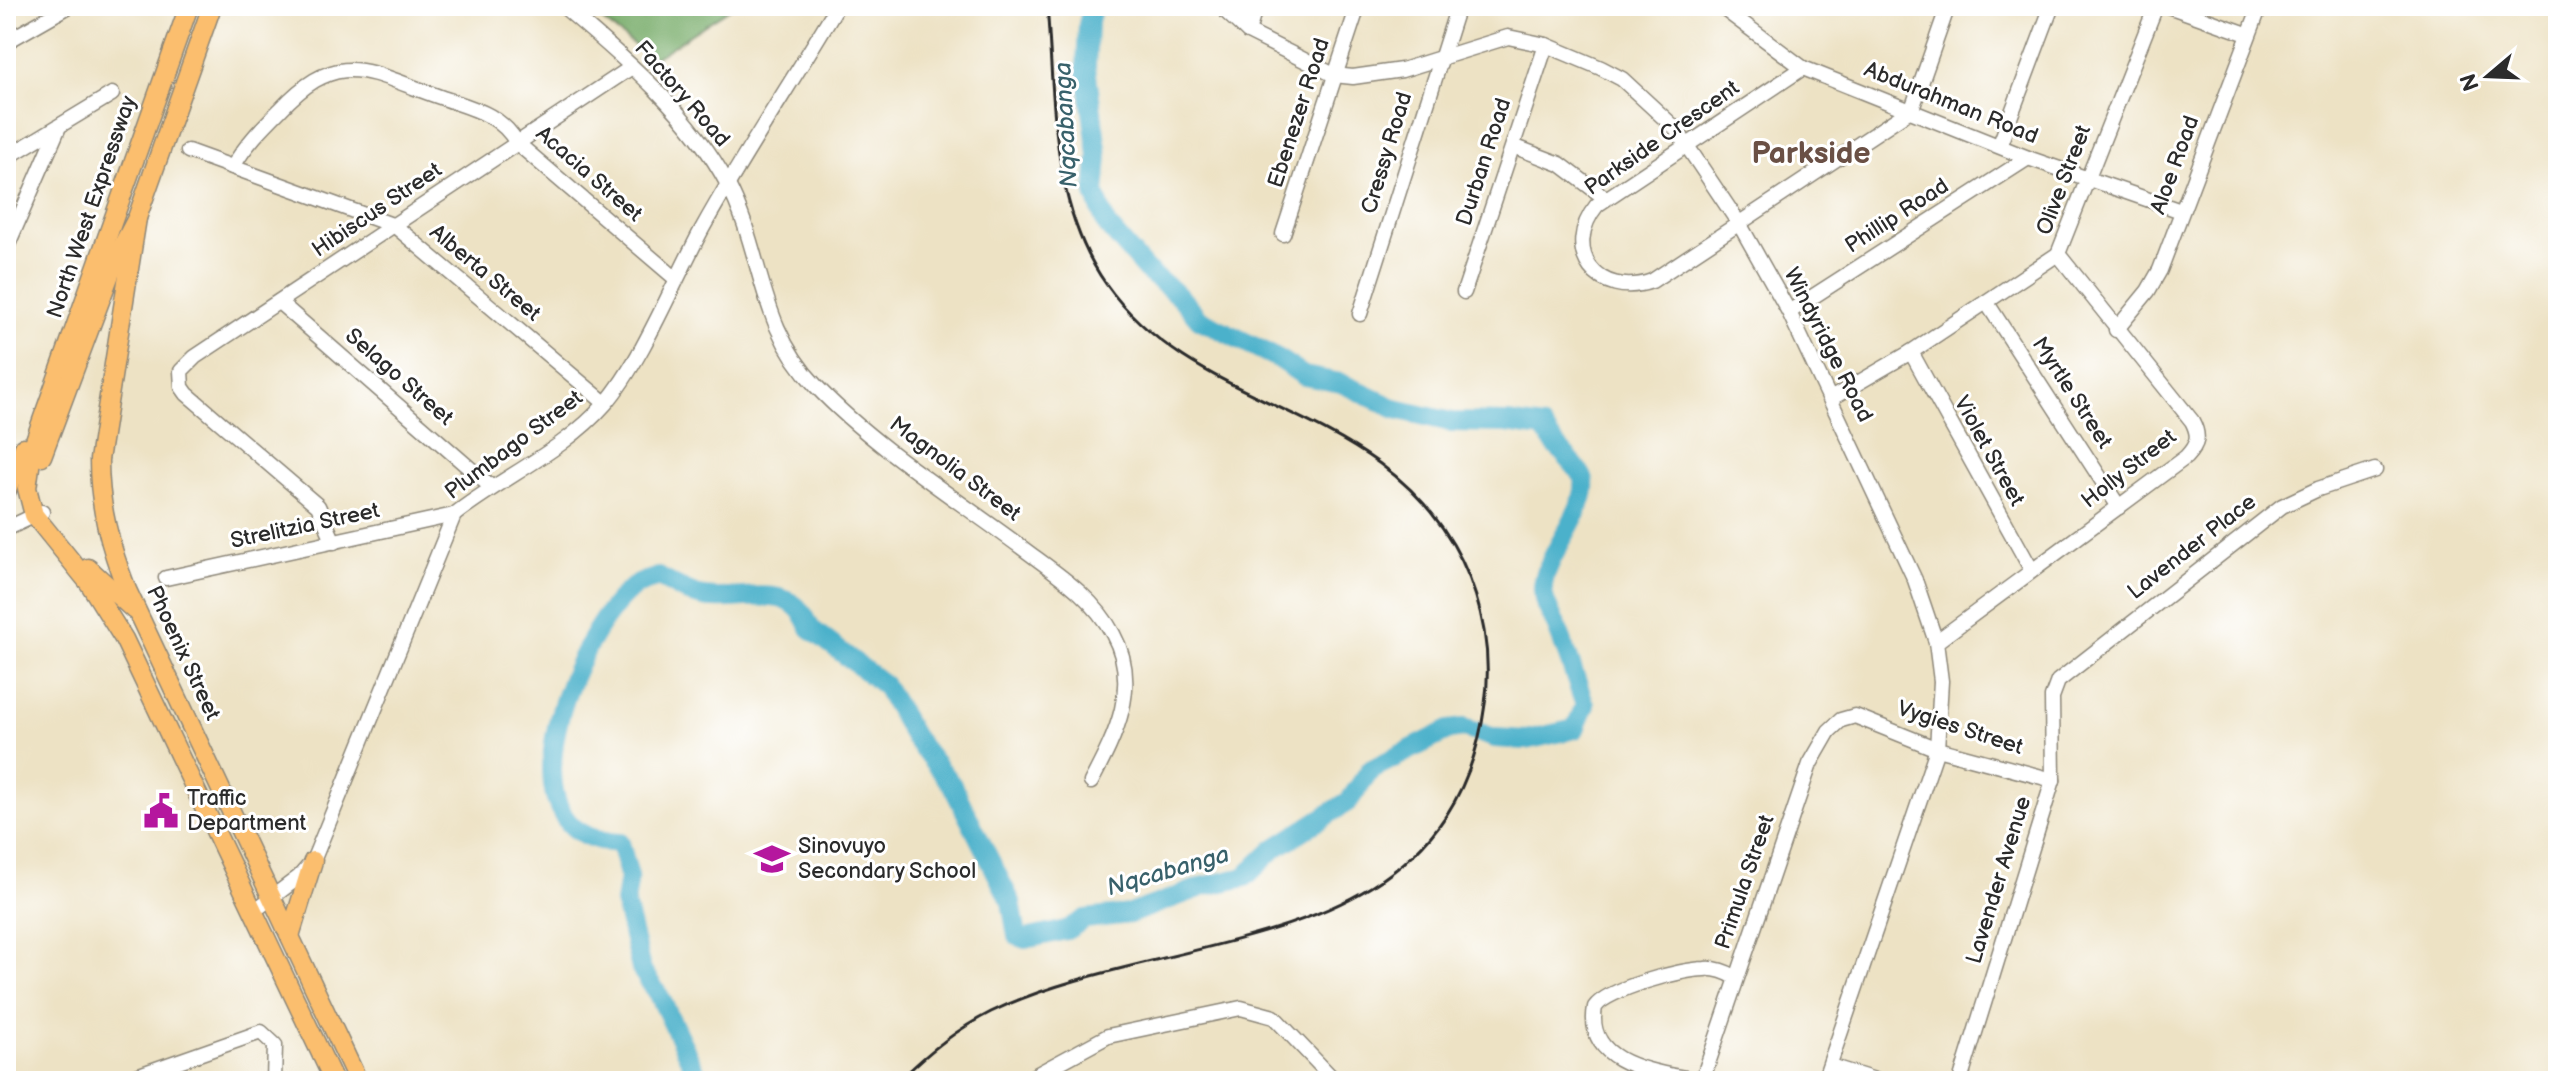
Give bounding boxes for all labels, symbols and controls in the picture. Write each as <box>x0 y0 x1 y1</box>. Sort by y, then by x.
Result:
street label: Factory Road <box>629 35 735 153</box>
street label: Ebenezer Road <box>1262 35 1336 191</box>
north arrow <box>2448 36 2528 116</box>
street label: Abdurahman Road <box>1860 56 2042 150</box>
water label: Nqcabanga <box>1048 61 1084 189</box>
text: N <box>2455 70 2486 94</box>
street label: Parkside Crescent <box>1579 74 1745 201</box>
street label: Cressy Road <box>1356 89 1418 217</box>
street label: North West Expressway <box>41 92 143 322</box>
street label: Durban Road <box>1451 95 1517 229</box>
street label: Aloe Road <box>2145 112 2205 218</box>
street label: Acacia Street <box>530 120 648 228</box>
street label: Olive Street <box>2031 121 2097 239</box>
district label: Parkside <box>1751 136 1871 172</box>
street label: Hibiscus Street <box>307 157 447 263</box>
street label: Phillip Road <box>1840 173 1954 259</box>
street label: Alberta Street <box>424 219 546 327</box>
street label: Windyridge Road <box>1777 263 1879 427</box>
street label: Selago Street <box>339 323 459 432</box>
street label: Myrtle Street <box>2026 332 2118 454</box>
street label: Plumbago Street <box>440 384 588 506</box>
street label: Violet Street <box>1948 391 2030 511</box>
street label: Magnolia Street <box>884 411 1026 527</box>
street label: Holly Street <box>2076 423 2182 514</box>
street label: Lavender Place <box>2122 488 2262 606</box>
street label: Strelitzia Street <box>228 497 382 555</box>
street label: Phoenix Street <box>140 581 226 725</box>
street label: Vygies Street <box>1894 695 2027 761</box>
place label: Traffic Department <box>187 785 307 837</box>
public building icon: Traffic Department <box>142 792 180 830</box>
street label: Lavender Avenue <box>1961 793 2037 967</box>
street label: Primula Street <box>1709 811 1781 953</box>
place label: Sinovuyo Secondary School <box>798 833 976 885</box>
school or university icon: Sinovuyo Secondary School <box>753 840 791 878</box>
water label: Nqcabanga <box>1103 840 1233 902</box>

